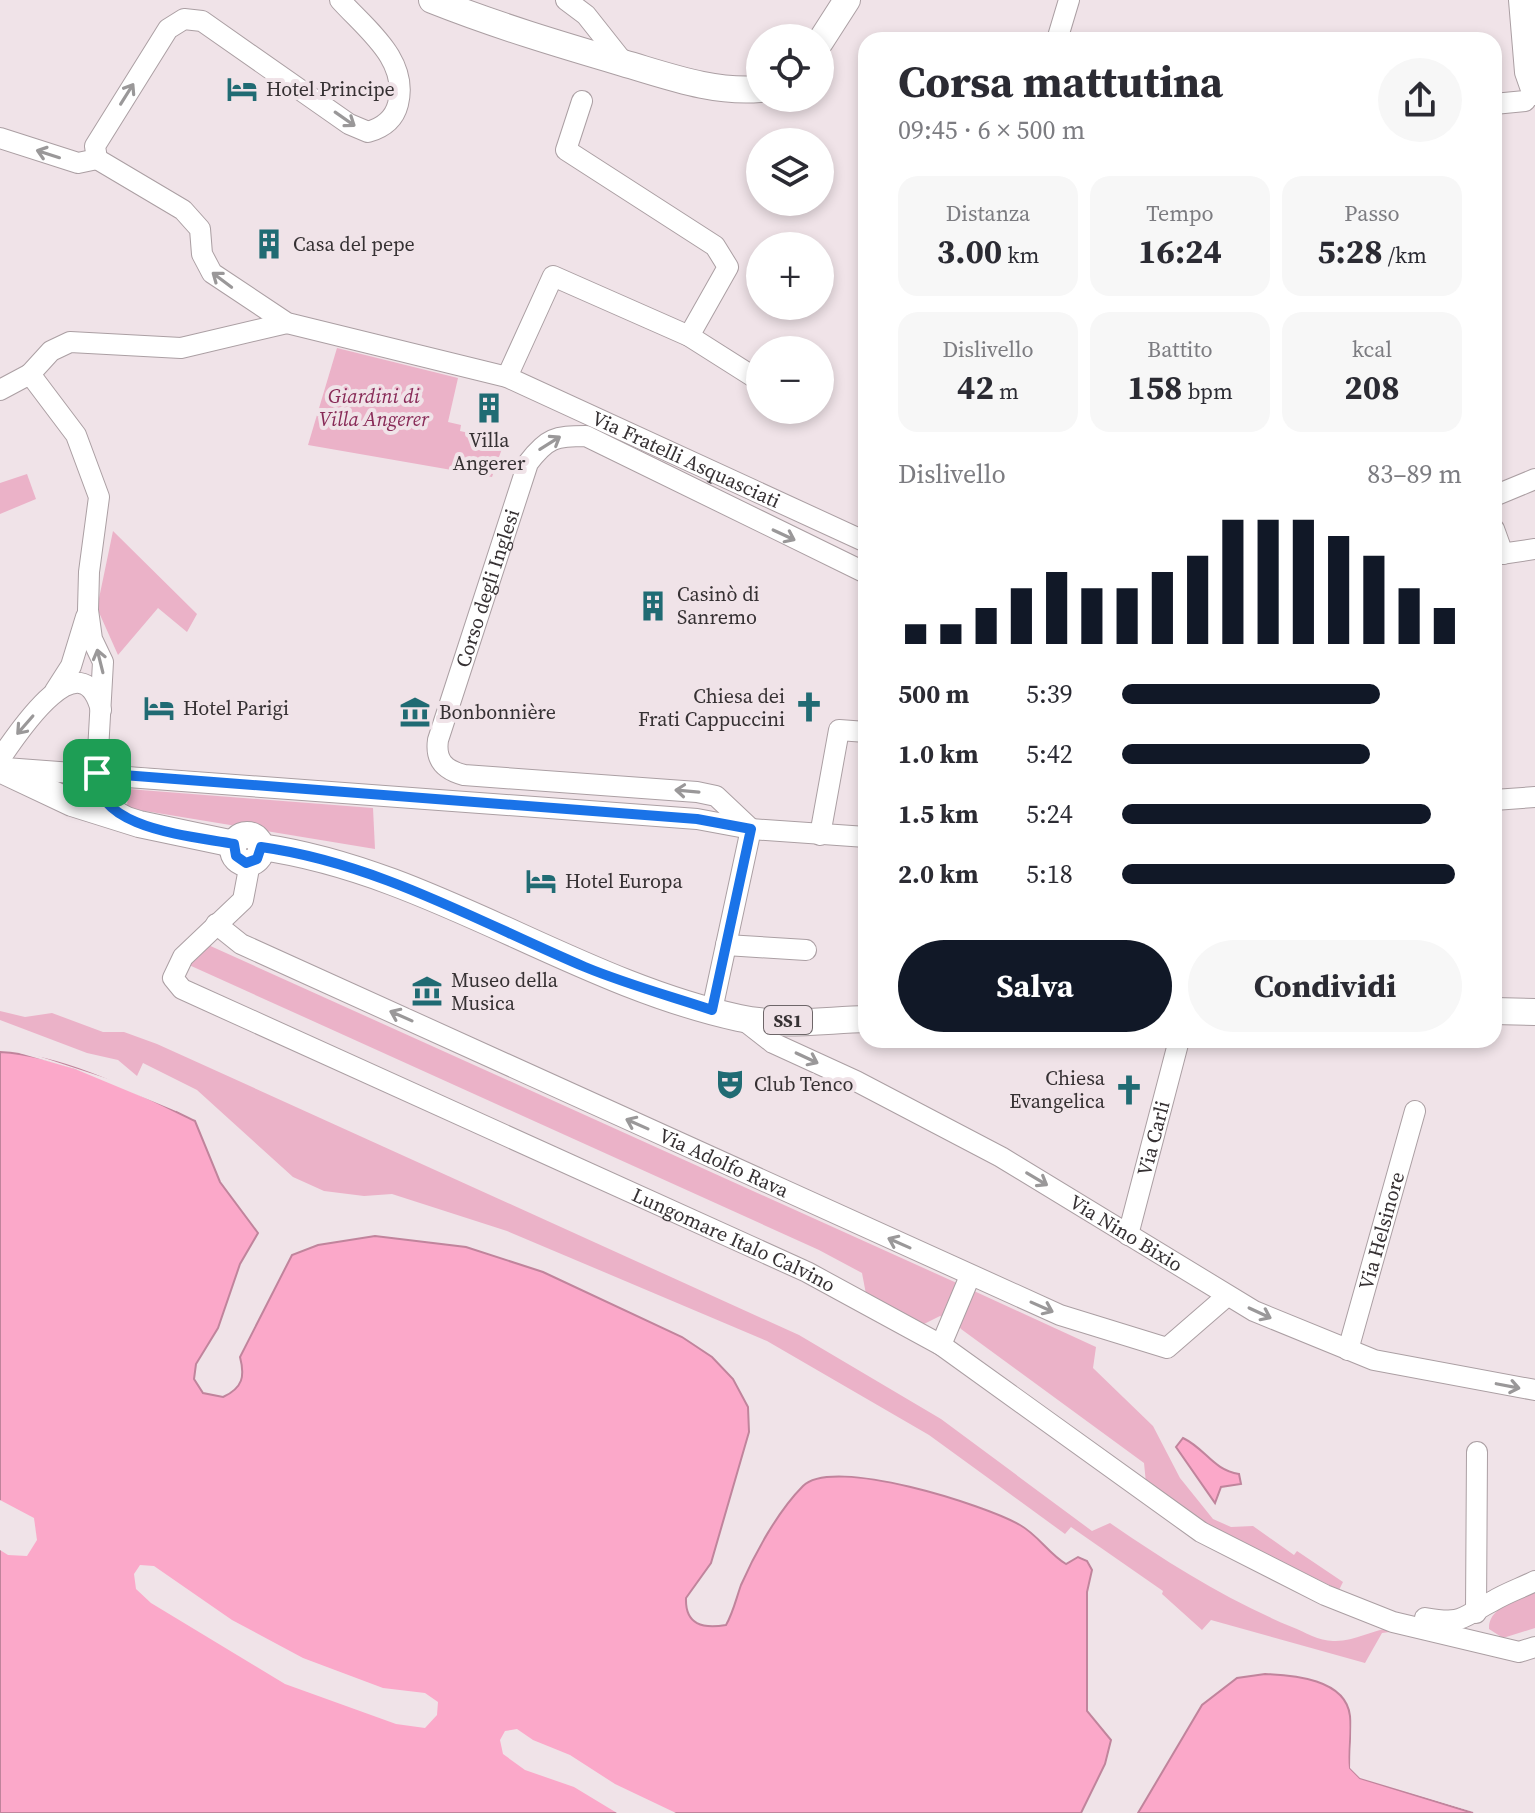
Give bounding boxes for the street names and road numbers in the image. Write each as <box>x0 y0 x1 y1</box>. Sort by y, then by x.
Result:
street label: Via Fratelli Asquasciati <box>587 404 785 515</box>
street label: Corso degli Inglesi <box>449 505 526 671</box>
road number: SS1 <box>764 1006 812 1034</box>
street label: Via Carli <box>1130 1098 1177 1179</box>
street label: Via Adolfo Rava <box>654 1121 794 1205</box>
street label: Via Helsinore <box>1352 1168 1411 1293</box>
street label: Lungomare Italo Calvino <box>628 1181 841 1299</box>
street label: Via Nino Bixio <box>1064 1188 1188 1278</box>

